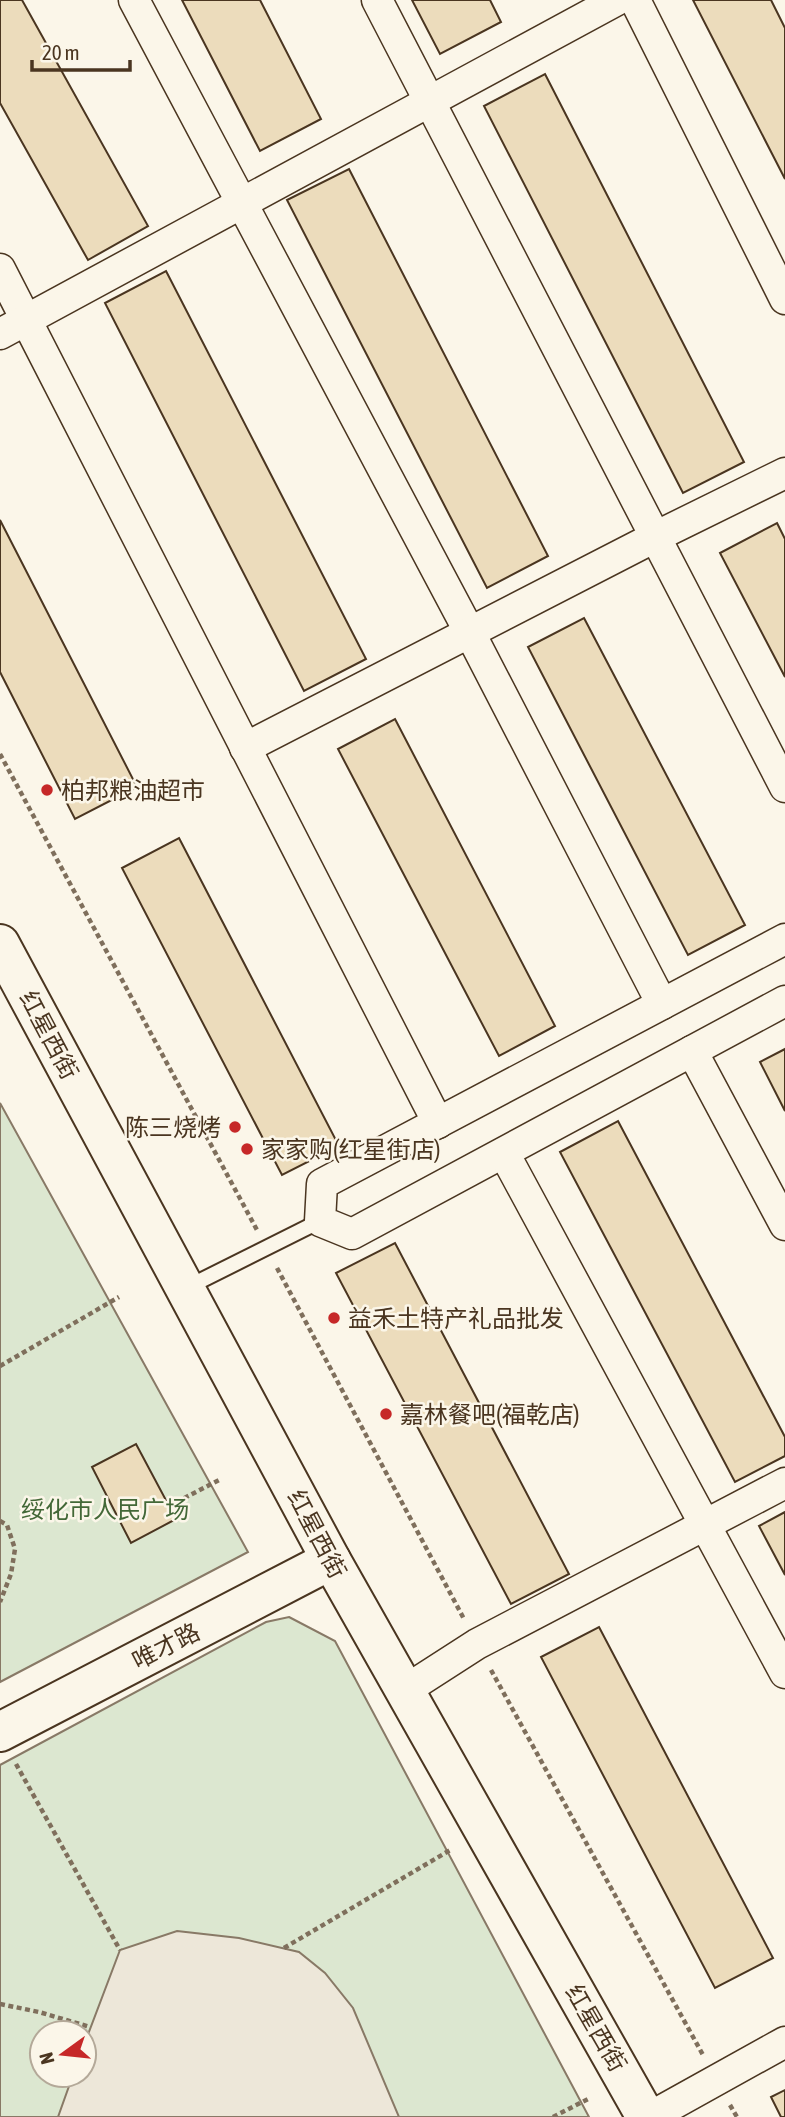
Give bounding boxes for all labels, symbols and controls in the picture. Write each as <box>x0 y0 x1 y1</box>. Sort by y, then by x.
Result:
scale bar <box>32 28 130 72</box>
text: 20 m <box>42 40 80 64</box>
place label: 柏邦粮油超市 <box>61 777 205 804</box>
marker: 柏邦粮油超市 <box>39 782 55 798</box>
street label: 红星西街 <box>15 986 83 1084</box>
place label: 陈三烧烤 <box>125 1114 221 1141</box>
marker: 陈三烧烤 <box>227 1119 243 1135</box>
place label: 家家购(红星街店) <box>261 1136 441 1163</box>
marker: 家家购(红星街店) <box>239 1141 255 1157</box>
place label: 益禾土特产礼品批发 <box>348 1305 564 1332</box>
marker: 益禾土特产礼品批发 <box>326 1310 342 1326</box>
place label: 嘉林餐吧(福乾店) <box>400 1401 580 1428</box>
marker: 嘉林餐吧(福乾店) <box>378 1406 394 1422</box>
street label: 红星西街 <box>283 1485 351 1583</box>
park label: 绥化市人民广场 <box>21 1496 189 1523</box>
street label: 唯才路 <box>128 1618 204 1674</box>
street label: 红星西街 <box>560 1980 632 2076</box>
north arrow <box>28 2019 98 2089</box>
text: N <box>35 2050 59 2067</box>

